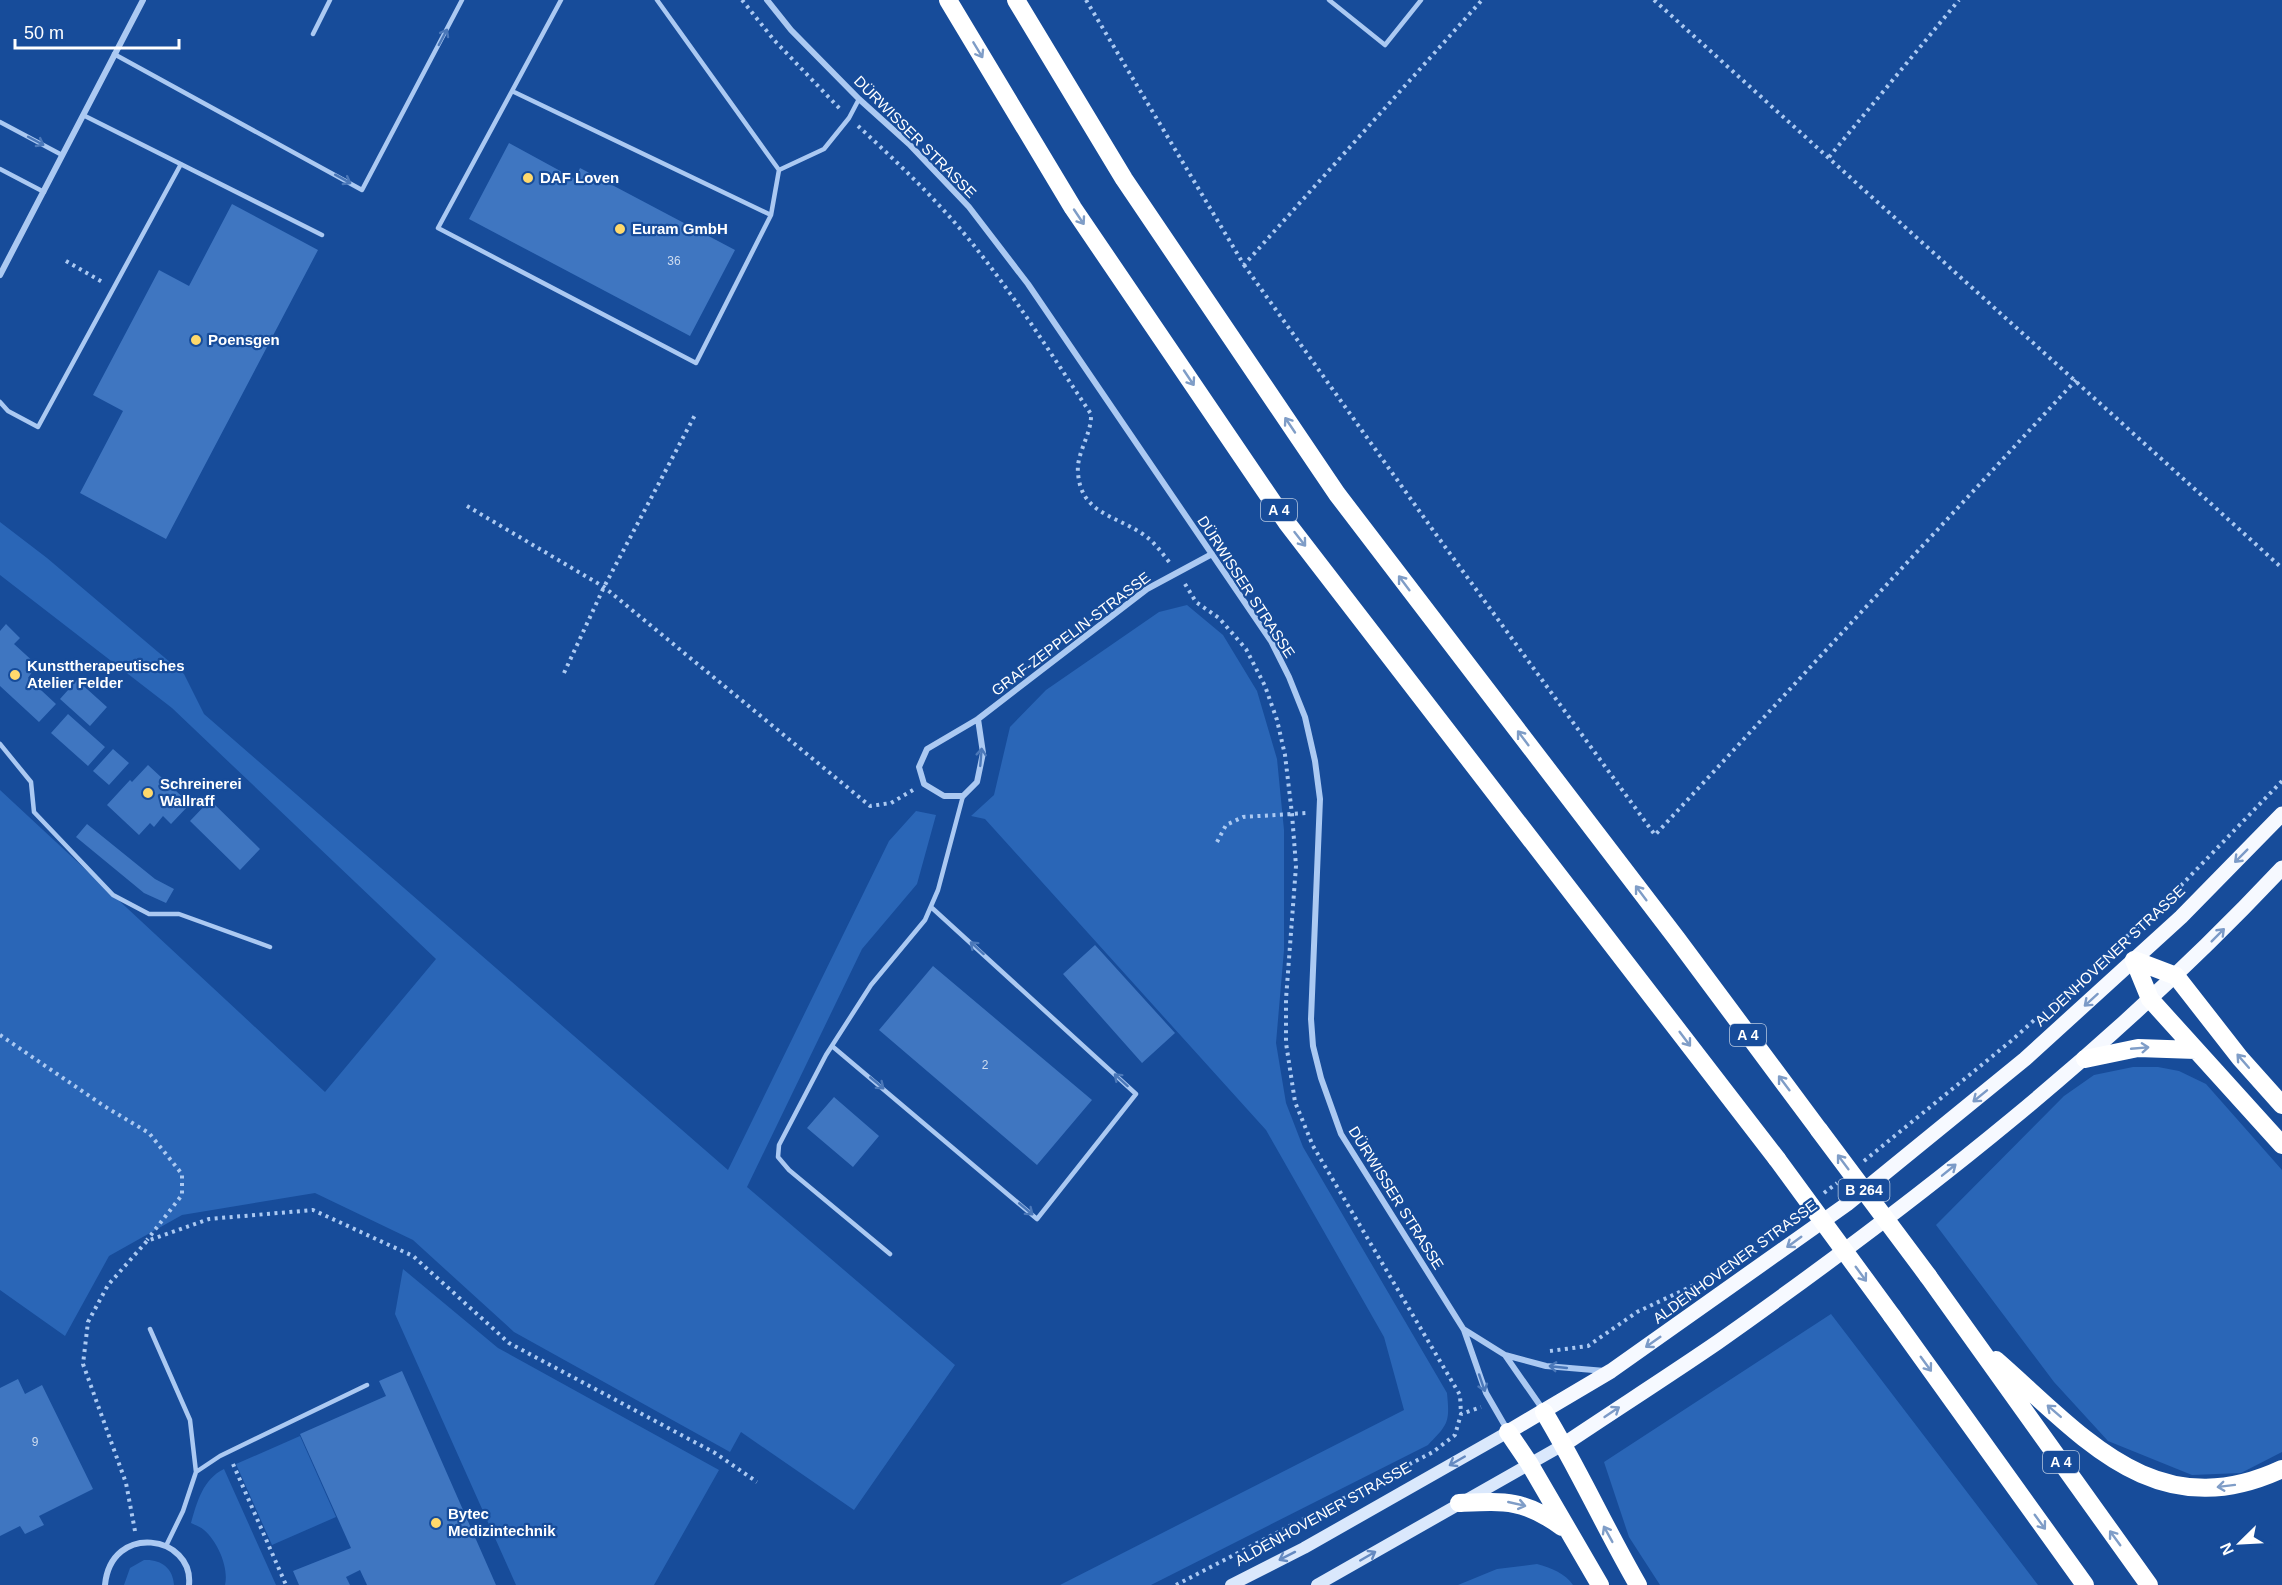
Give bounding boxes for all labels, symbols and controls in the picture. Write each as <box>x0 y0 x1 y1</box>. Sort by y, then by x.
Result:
scale bar <box>15 12 178 50</box>
text: 50 m <box>24 23 64 43</box>
one-way arrow <box>437 28 449 46</box>
one-way arrow <box>973 41 985 58</box>
street label: DÜRWISSER STRASSE <box>851 72 980 201</box>
one-way arrow <box>26 136 44 147</box>
place label: DAF Loven <box>540 169 619 186</box>
marker: DAF Loven <box>521 171 535 185</box>
one-way arrow <box>333 174 351 185</box>
one-way arrow <box>1073 208 1085 225</box>
place label: Euram GmbH <box>632 220 728 237</box>
marker: Euram GmbH <box>613 222 627 236</box>
house number: 36 <box>667 254 681 268</box>
place label: Poensgen <box>208 331 280 348</box>
marker: Poensgen <box>189 333 203 347</box>
one-way arrow <box>1183 370 1195 386</box>
one-way arrow <box>1284 417 1296 434</box>
road number: A 4 <box>1261 499 1297 521</box>
street label: DÜRWISSER STRASSE <box>1194 513 1299 661</box>
one-way arrow <box>1293 531 1306 547</box>
street label: GRAF-ZEPPELIN-STRASSE <box>988 568 1153 699</box>
one-way arrow <box>1398 575 1411 591</box>
place label: Kunsttherapeutisches Atelier Felder <box>27 657 185 691</box>
marker: Kunsttherapeutisches Atelier Felder <box>8 668 22 682</box>
one-way arrow <box>1517 730 1530 746</box>
one-way arrow <box>976 748 987 767</box>
place label: Schreinerei Wallraff <box>160 775 242 809</box>
marker: Schreinerei Wallraff <box>141 786 155 800</box>
one-way arrow <box>2234 849 2248 864</box>
street label: ALDENHOVENER STRASSE <box>2031 882 2188 1030</box>
one-way arrow <box>1635 885 1648 901</box>
one-way arrow <box>2210 927 2225 942</box>
one-way arrow <box>969 941 984 955</box>
one-way arrow <box>2084 992 2099 1006</box>
road number: A 4 <box>1730 1024 1766 1046</box>
one-way arrow <box>1678 1030 1691 1046</box>
one-way arrow <box>2129 1042 2149 1053</box>
one-way arrow <box>2236 1054 2250 1069</box>
house number: 2 <box>982 1058 989 1072</box>
one-way arrow <box>1113 1072 1128 1087</box>
one-way arrow <box>1778 1075 1791 1091</box>
one-way arrow <box>869 1077 885 1090</box>
one-way arrow <box>1972 1089 1988 1102</box>
street label: DÜRWISSER STRASSE <box>1345 1123 1448 1272</box>
one-way arrow <box>1837 1154 1849 1170</box>
one-way arrow <box>1941 1163 1957 1176</box>
road number: B 264 <box>1838 1179 1890 1201</box>
street label: ALDENHOVENER STRASSE <box>1649 1196 1820 1327</box>
one-way arrow <box>1018 1203 1034 1216</box>
one-way arrow <box>1786 1236 1802 1248</box>
one-way arrow <box>1855 1265 1868 1281</box>
one-way arrow <box>1646 1336 1662 1348</box>
one-way arrow <box>1920 1355 1932 1371</box>
one-way arrow <box>1548 1361 1568 1372</box>
one-way arrow <box>1478 1373 1489 1391</box>
one-way arrow <box>2047 1404 2062 1418</box>
one-way arrow <box>1603 1406 1620 1418</box>
house number: 9 <box>32 1435 39 1449</box>
road number: A 4 <box>2043 1451 2079 1473</box>
one-way arrow <box>1449 1455 1466 1467</box>
street label: ALDENHOVENER STRASSE <box>1232 1458 1414 1569</box>
one-way arrow <box>2217 1480 2237 1491</box>
one-way arrow <box>1506 1499 1526 1510</box>
place label: Bytec Medizintechnik <box>448 1505 556 1539</box>
one-way arrow <box>2034 1513 2046 1529</box>
north arrow <box>2210 1513 2270 1573</box>
marker: Bytec Medizintechnik <box>429 1516 443 1530</box>
one-way arrow <box>1602 1526 1613 1544</box>
one-way arrow <box>2109 1530 2121 1546</box>
text: N <box>2217 1540 2237 1558</box>
one-way arrow <box>1358 1550 1376 1561</box>
one-way arrow <box>1279 1551 1297 1563</box>

